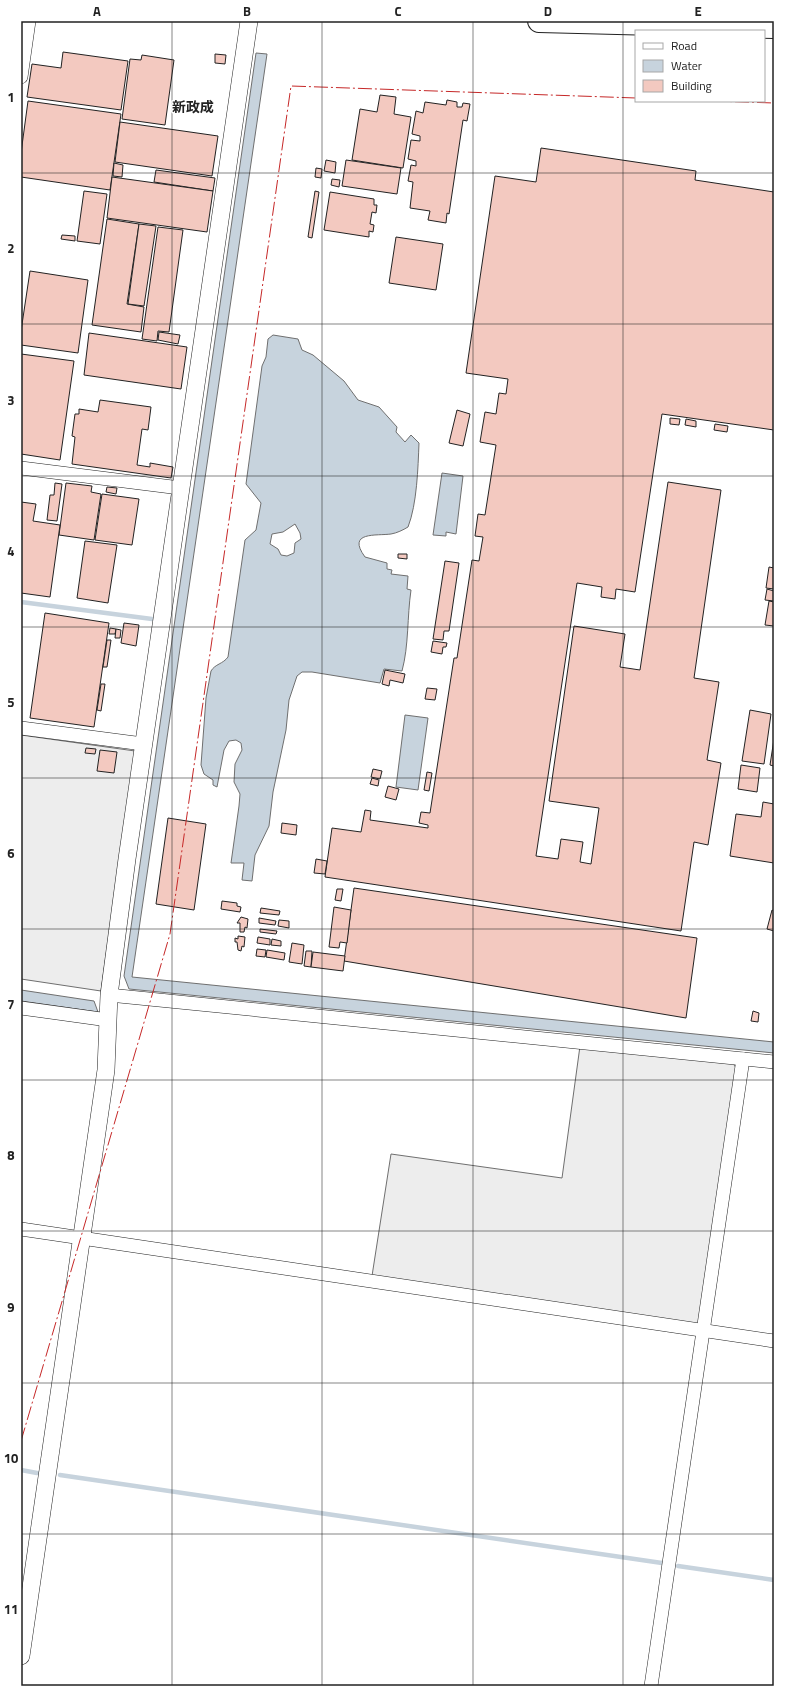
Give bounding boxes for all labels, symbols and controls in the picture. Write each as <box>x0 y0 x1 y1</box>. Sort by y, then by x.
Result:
text: A <box>93 1 101 21</box>
text: B <box>243 1 251 21</box>
text: C <box>394 1 402 21</box>
text: D <box>544 1 552 21</box>
text: E <box>694 1 702 21</box>
legend <box>635 30 765 102</box>
text: Road <box>671 36 697 55</box>
text: Water <box>671 56 702 75</box>
text: Building <box>671 76 712 95</box>
text: 1 <box>7 87 15 107</box>
district label: 新政成 <box>172 96 214 117</box>
text: 2 <box>7 238 15 258</box>
text: 3 <box>7 390 15 410</box>
text: 4 <box>7 541 15 561</box>
text: 5 <box>7 692 15 712</box>
text: 6 <box>7 843 15 863</box>
text: 7 <box>7 994 15 1014</box>
text: 8 <box>7 1145 15 1165</box>
text: 9 <box>7 1297 15 1317</box>
text: 10 <box>4 1448 18 1468</box>
text: 11 <box>4 1599 18 1619</box>

